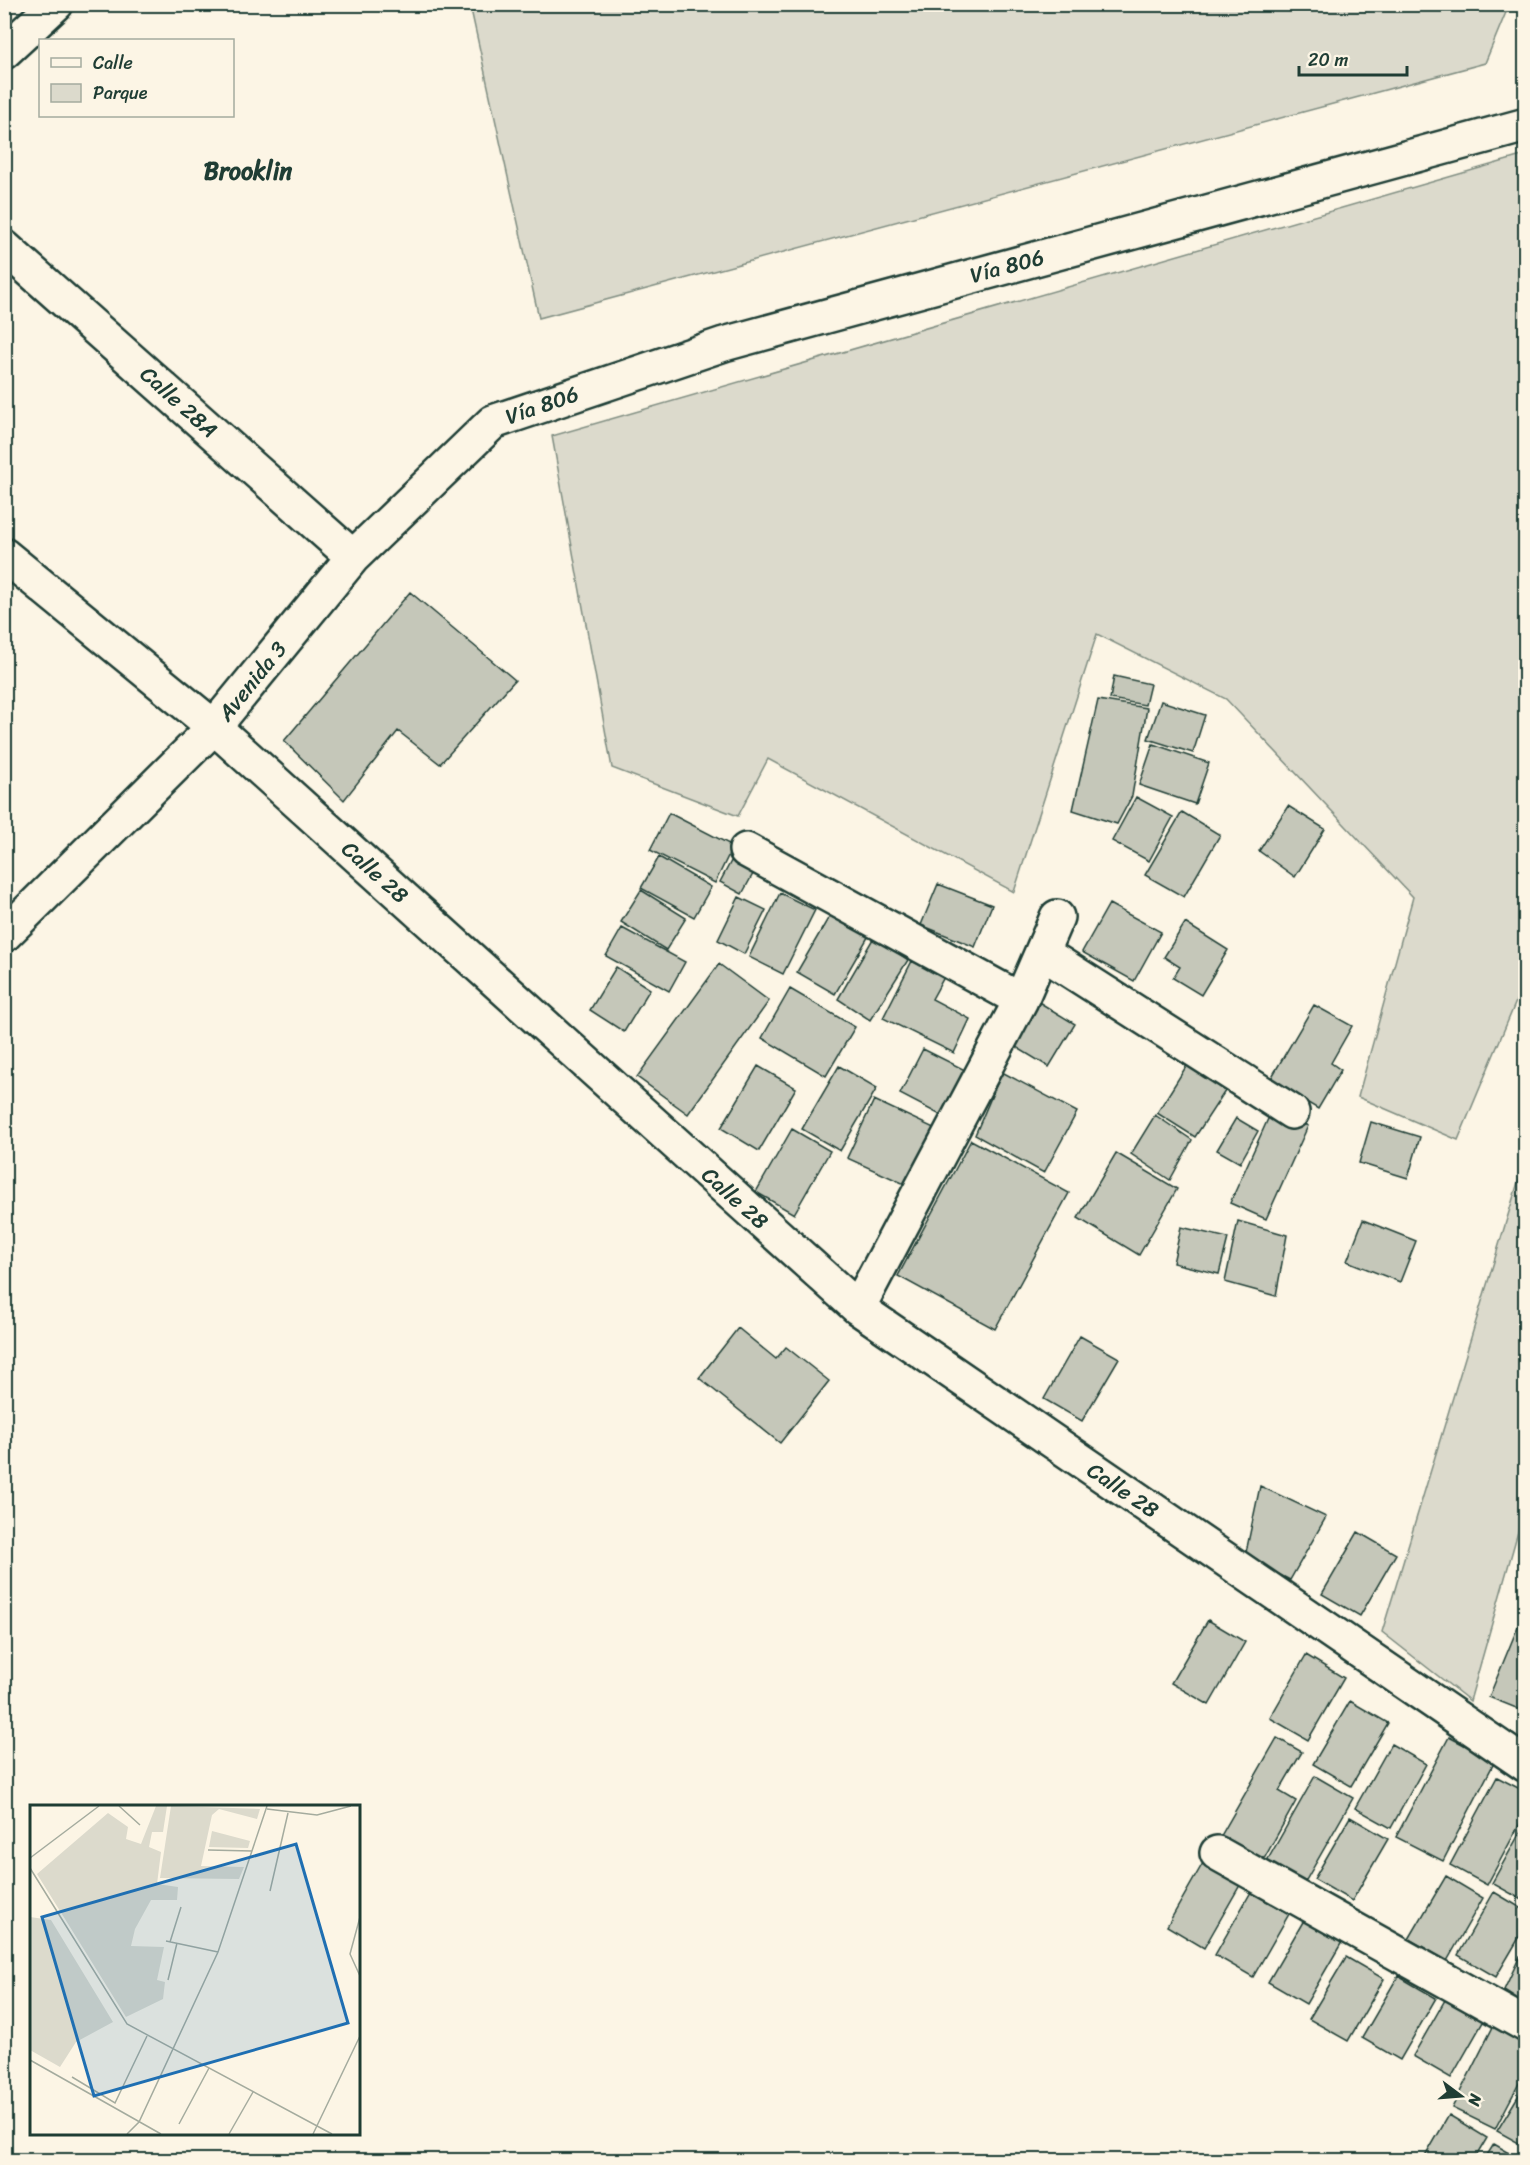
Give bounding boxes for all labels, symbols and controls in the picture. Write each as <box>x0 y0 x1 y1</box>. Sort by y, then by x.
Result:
legend <box>39 39 234 117</box>
scale bar <box>1299 39 1407 77</box>
text: 20 m <box>1308 44 1348 76</box>
text: Calle <box>93 47 133 79</box>
text: Parque <box>93 77 148 109</box>
district label: Brooklin <box>204 150 292 192</box>
street label: Vía 806 <box>965 237 1049 295</box>
street label: Calle 28A <box>131 356 227 448</box>
street label: Vía 806 <box>500 374 584 436</box>
street label: Avenida 3 <box>207 632 297 731</box>
street label: Calle 28 <box>332 831 418 913</box>
street label: Calle 28 <box>692 1157 778 1239</box>
street label: Calle 28 <box>1079 1451 1167 1529</box>
inset map <box>30 1805 360 2135</box>
north arrow <box>1431 2066 1491 2126</box>
text: N <box>1459 2090 1491 2110</box>

